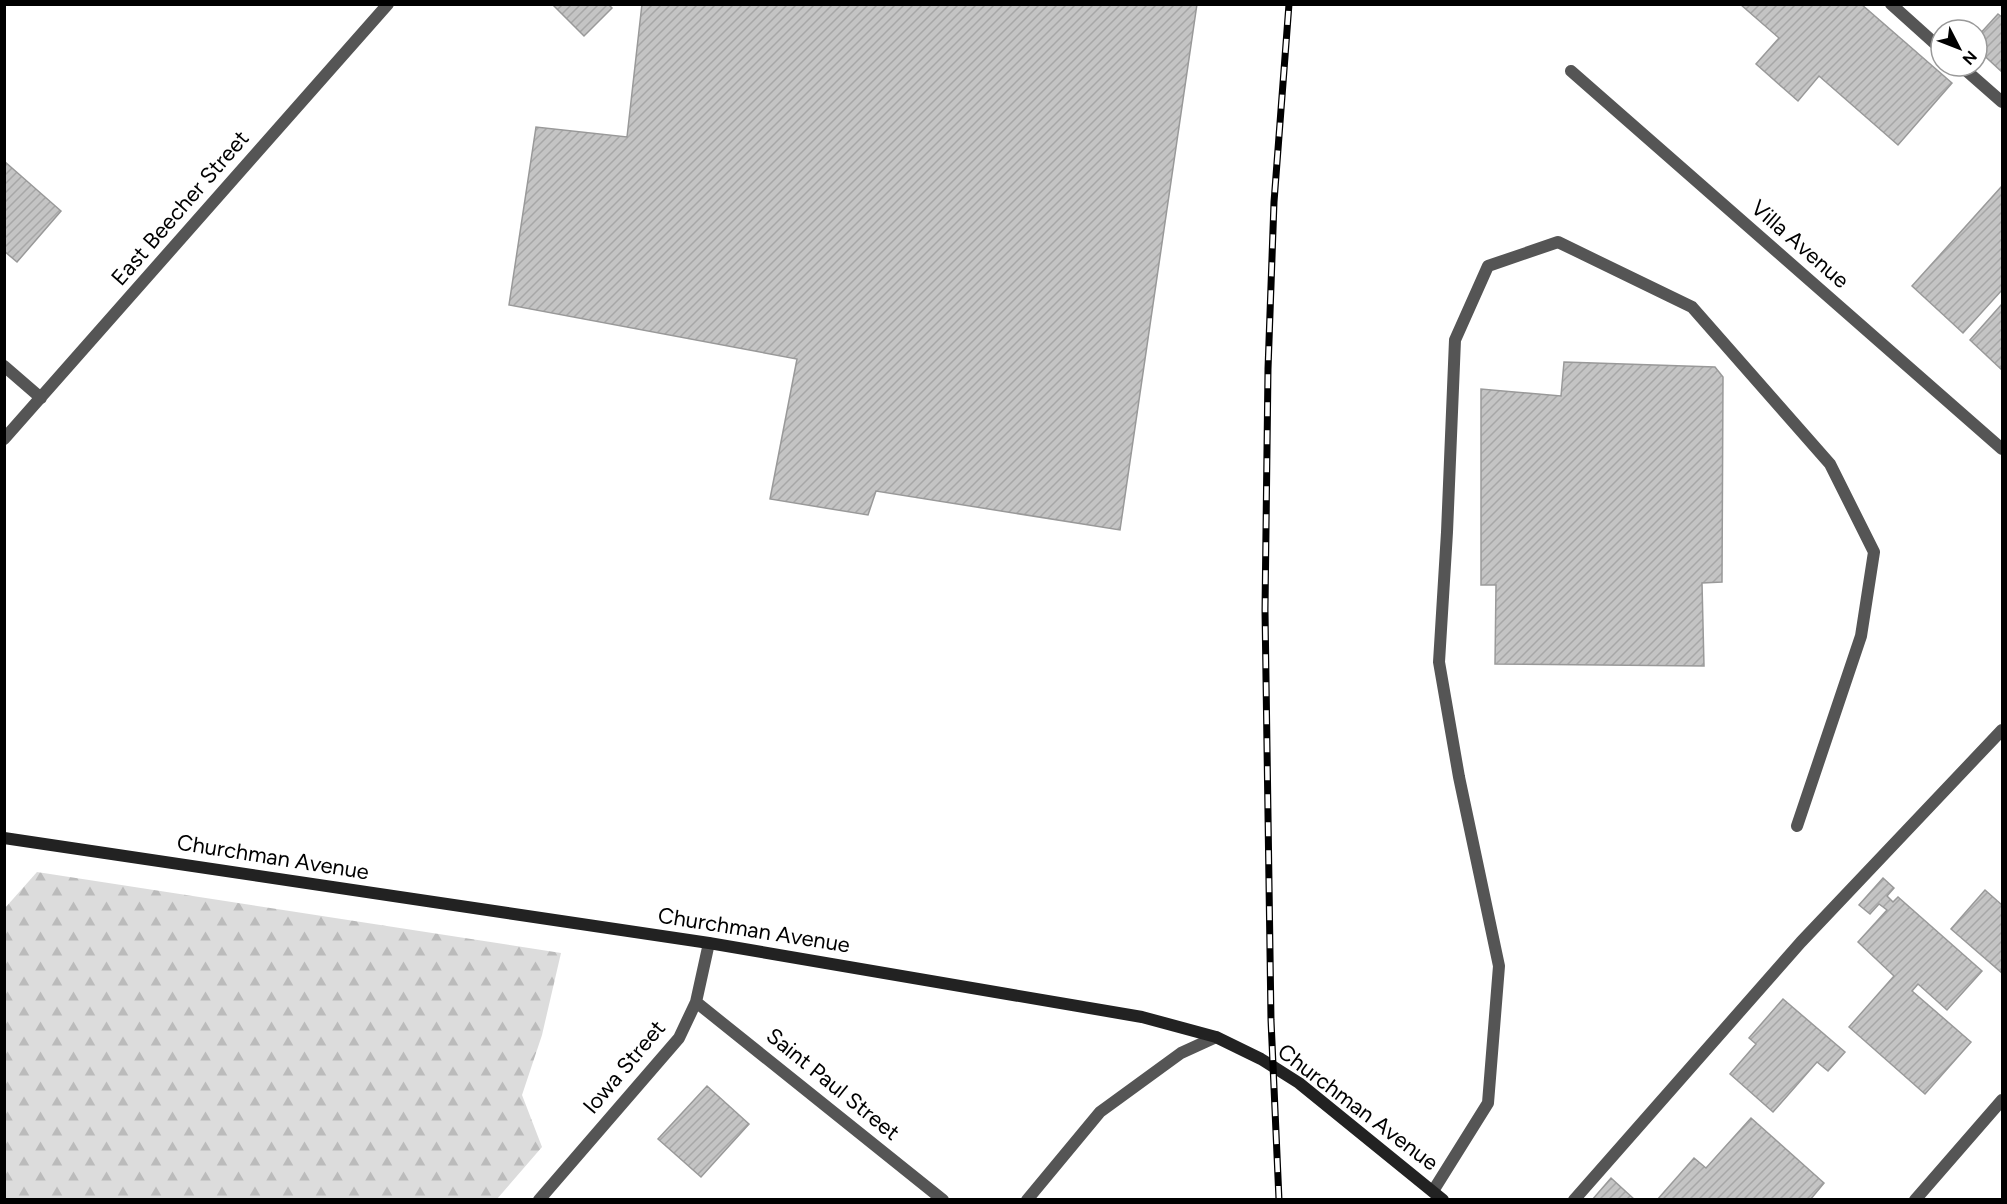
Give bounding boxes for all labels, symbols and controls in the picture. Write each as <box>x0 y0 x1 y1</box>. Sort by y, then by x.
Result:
north arrow <box>1929 18 1989 78</box>
text: N <box>1959 47 1981 69</box>
street label: East Beecher Street <box>105 125 255 291</box>
street label: Villa Avenue <box>1745 194 1855 294</box>
street label: Churchman Avenue <box>175 828 371 886</box>
street label: Churchman Avenue <box>656 901 852 959</box>
street label: Iowa Street <box>577 1015 671 1119</box>
street label: Saint Paul Street <box>761 1022 905 1146</box>
street label: Churchman Avenue <box>1272 1038 1444 1176</box>

